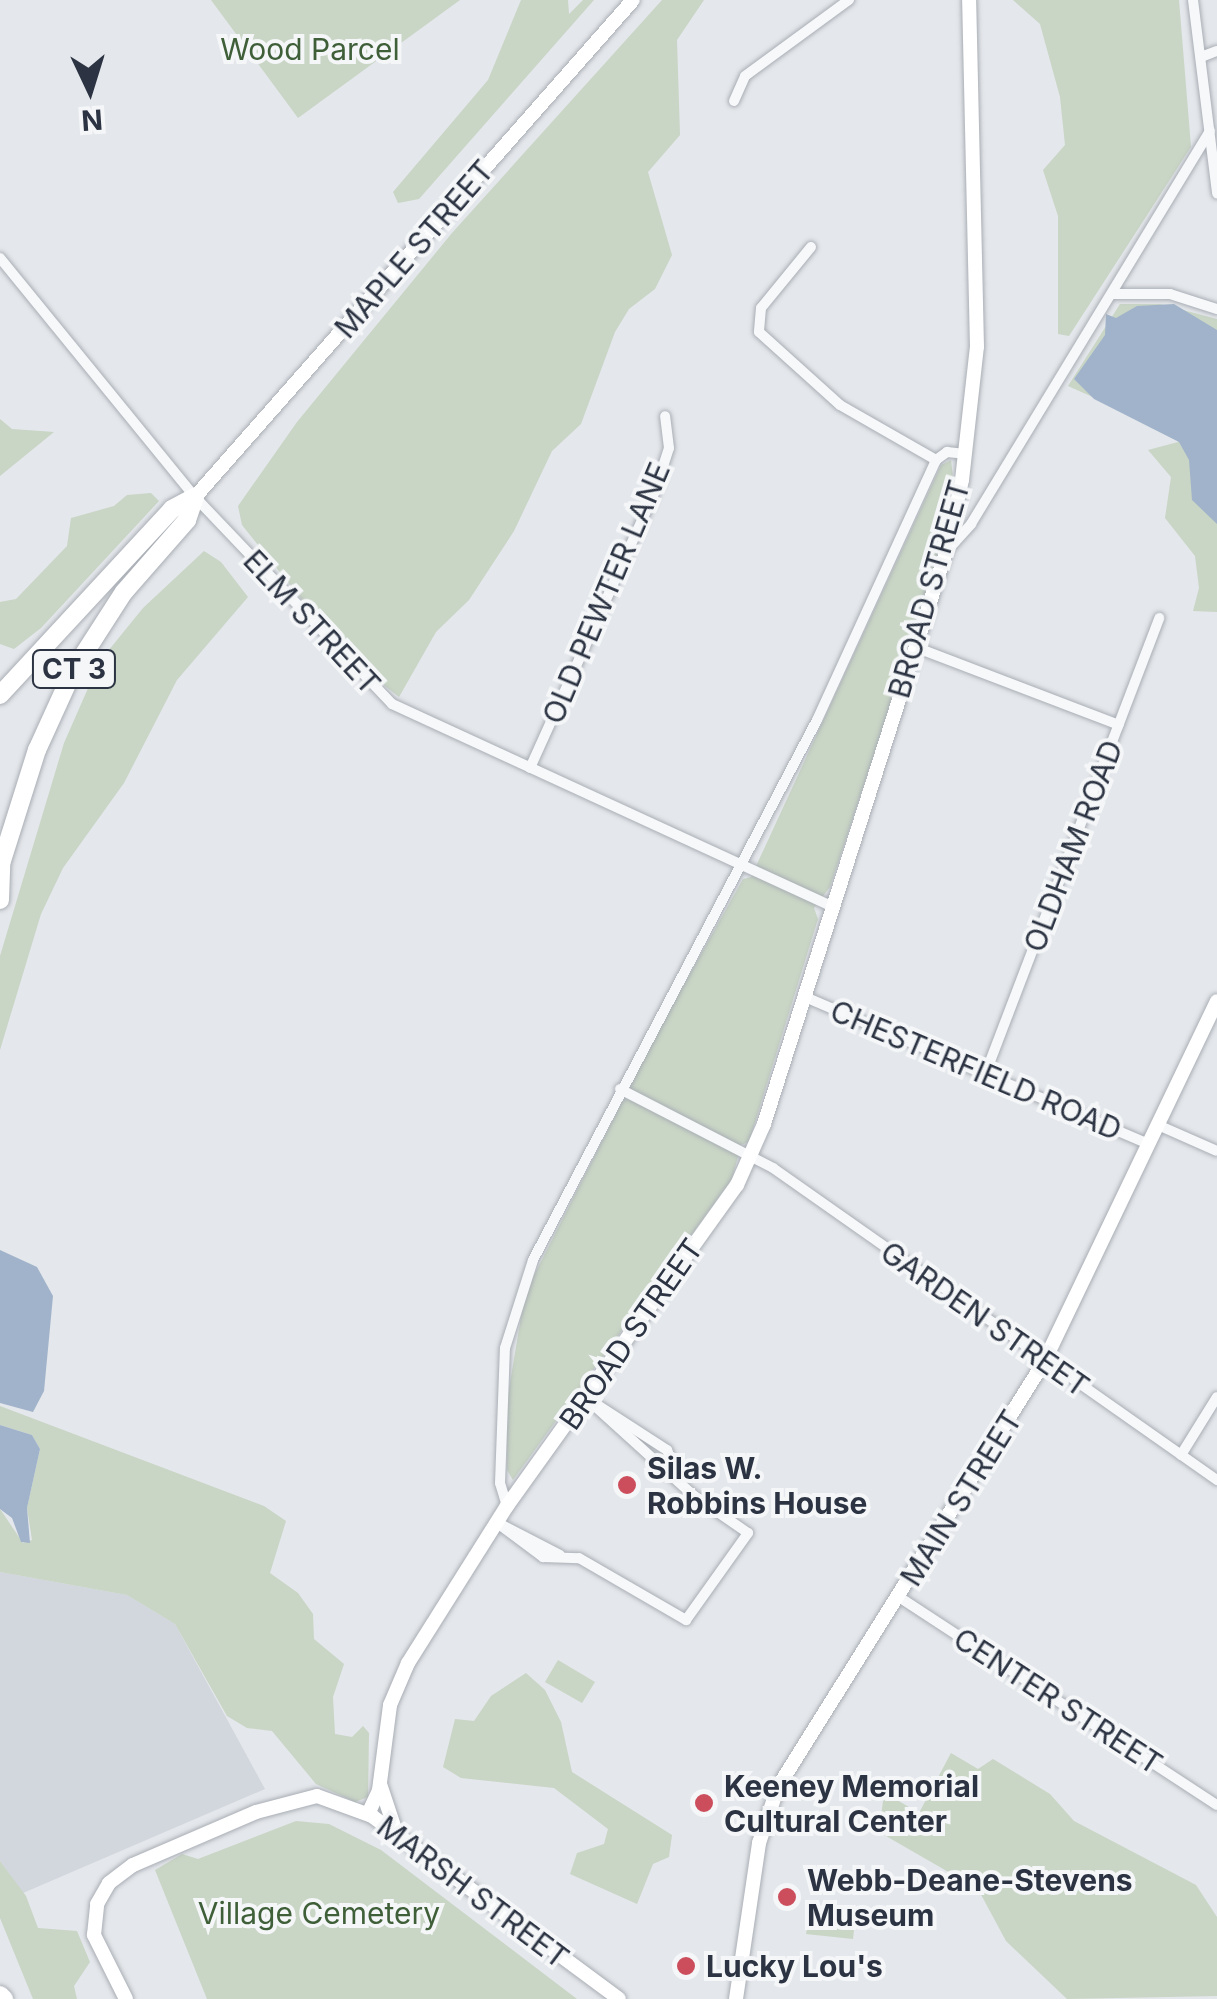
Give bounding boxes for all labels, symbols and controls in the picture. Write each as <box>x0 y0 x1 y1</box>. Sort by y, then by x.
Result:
park label: Wood Parcel <box>220 31 400 67</box>
north arrow <box>40 40 140 140</box>
text: N <box>80 102 104 138</box>
street label: MAPLE STREET <box>327 153 501 345</box>
street label: OLD PEWTER LANE <box>535 457 677 729</box>
street label: BROAD STREET <box>881 476 977 702</box>
street label: ELM STREET <box>236 542 388 702</box>
road number: CT 3 <box>32 646 116 692</box>
street label: OLDHAM ROAD <box>1016 735 1130 957</box>
street label: CHESTERFIELD ROAD <box>825 992 1127 1148</box>
street label: BROAD STREET <box>552 1232 710 1436</box>
street label: GARDEN STREET <box>874 1234 1096 1404</box>
street label: MAIN STREET <box>893 1404 1029 1592</box>
place label: Silas W. Robbins House <box>647 1450 867 1520</box>
marker: Silas W. Robbins House <box>616 1474 638 1496</box>
street label: CENTER STREET <box>947 1620 1169 1782</box>
place label: Keeney Memorial Cultural Center <box>724 1768 979 1838</box>
marker: Keeney Memorial Cultural Center <box>693 1792 715 1814</box>
street label: MARSH STREET <box>370 1808 576 1976</box>
place label: Webb-Deane-Stevens Museum <box>807 1862 1133 1932</box>
marker: Webb-Deane-Stevens Museum <box>776 1886 798 1908</box>
park label: Village Cemetery <box>198 1895 440 1931</box>
place label: Lucky Lou's <box>706 1948 883 1984</box>
marker: Lucky Lou's <box>675 1955 697 1977</box>

